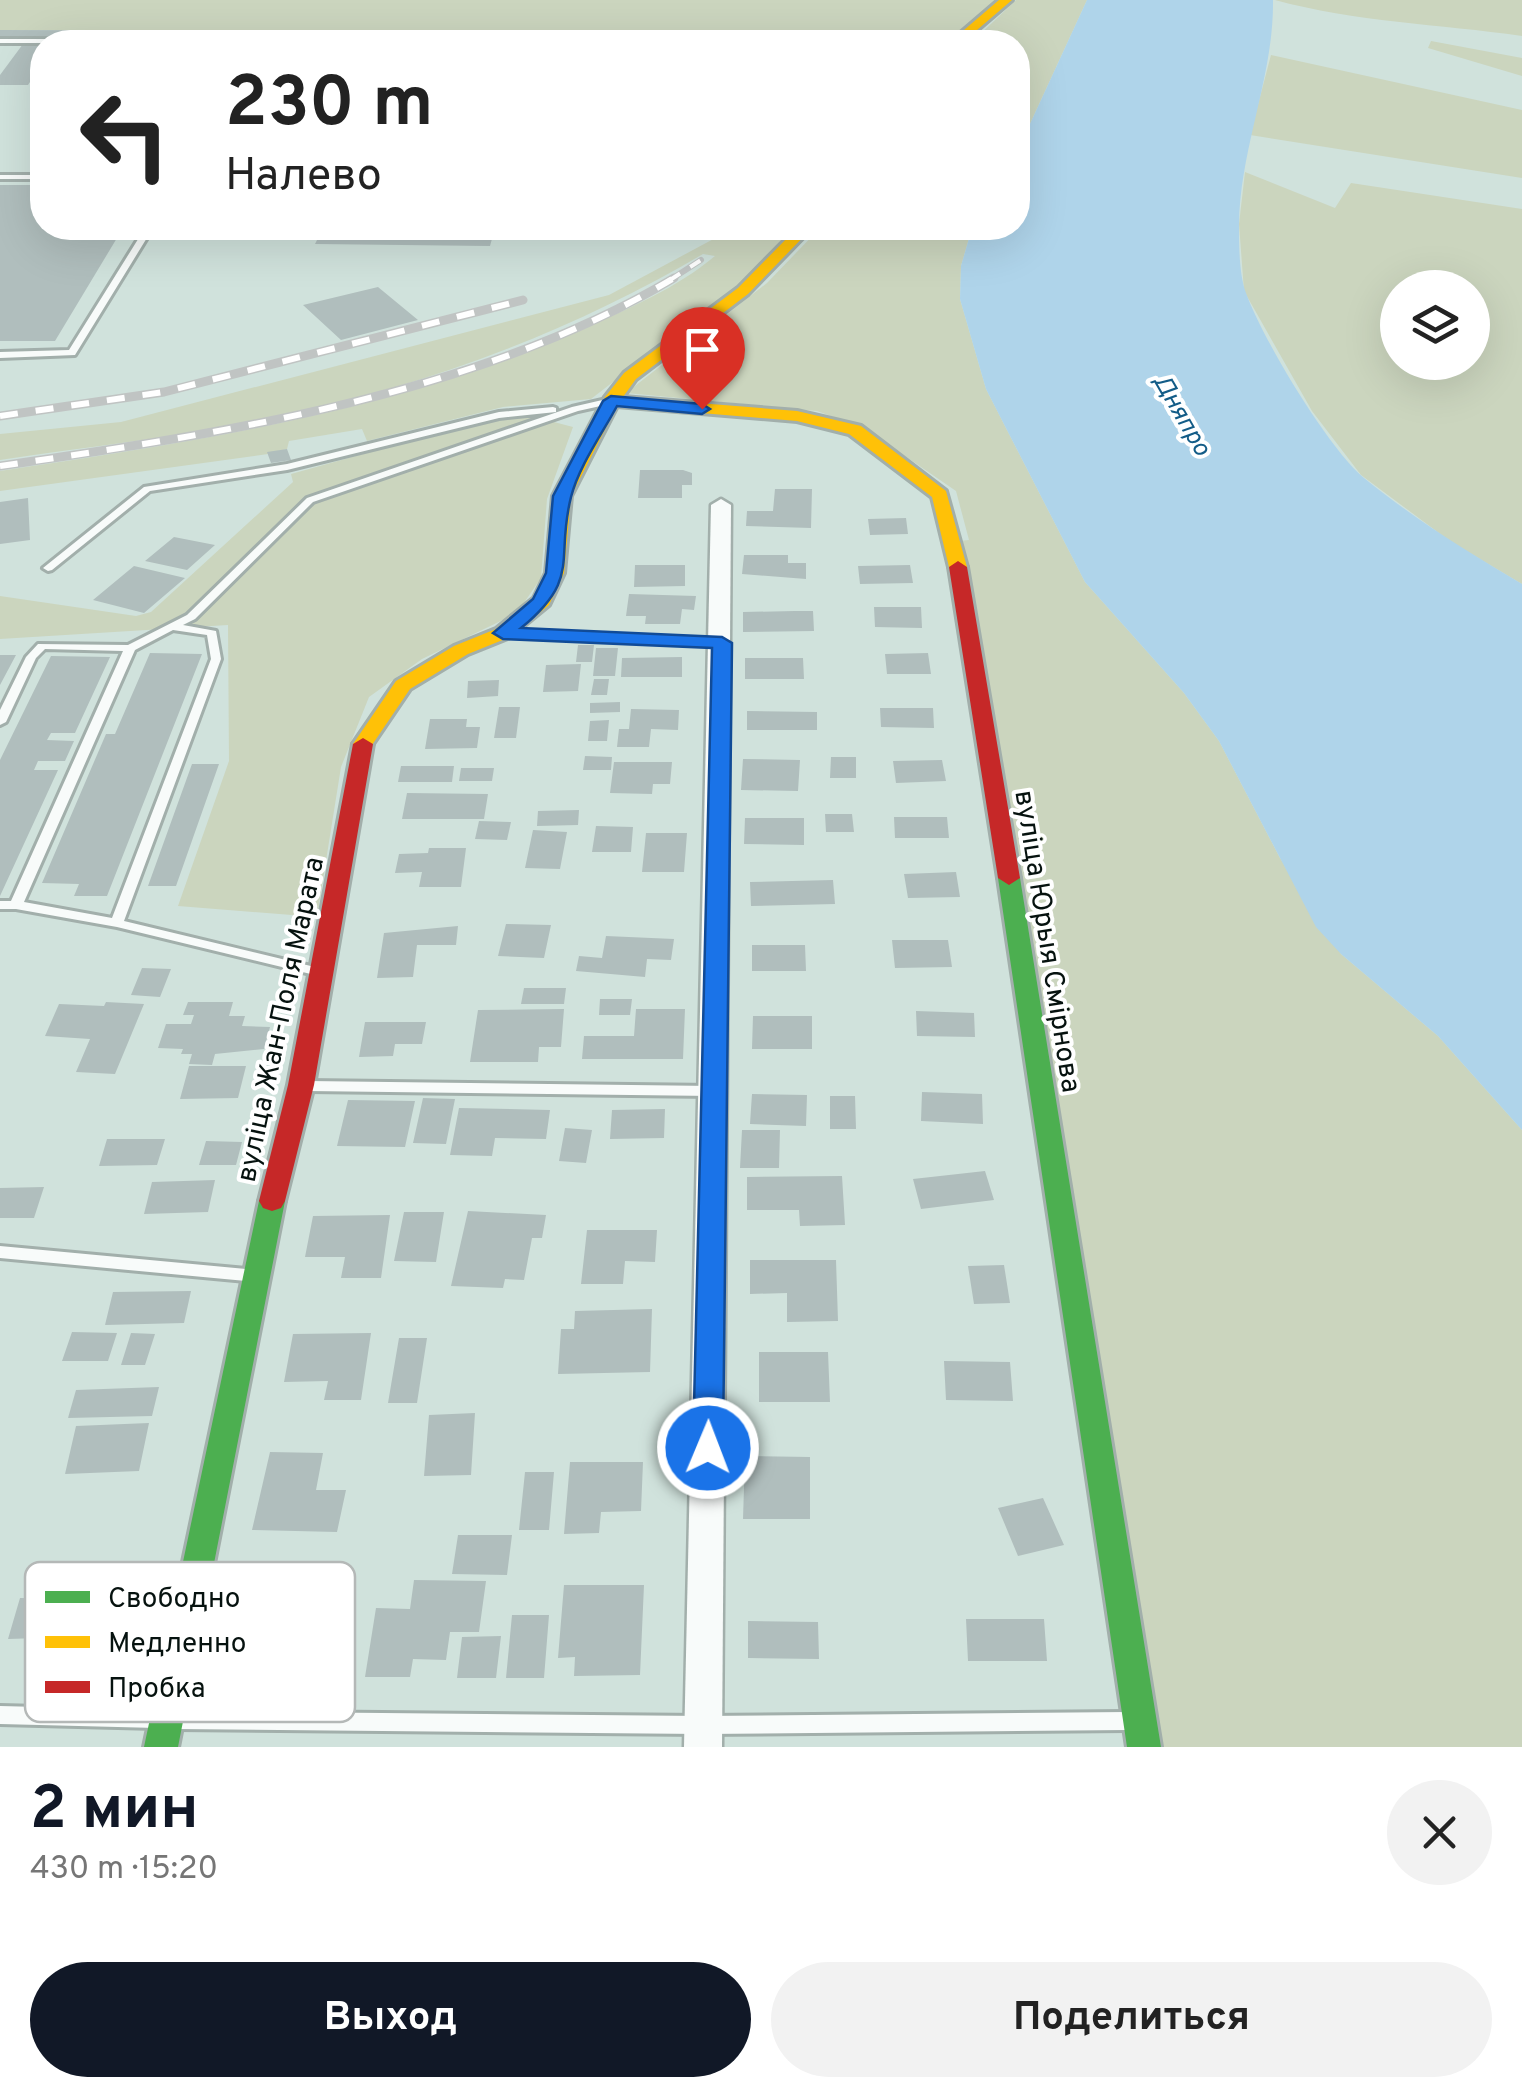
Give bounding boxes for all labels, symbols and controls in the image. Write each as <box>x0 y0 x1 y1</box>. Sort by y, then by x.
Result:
text: 230 m <box>225 62 434 151</box>
icon: left <box>60 70 190 200</box>
text: Налево <box>225 149 382 206</box>
map controls <box>1380 270 1490 380</box>
button: layers <box>1380 270 1490 380</box>
pin <box>660 307 745 410</box>
icon: arrive <box>675 322 730 377</box>
water label: Дняпро <box>1144 369 1217 463</box>
street label: вуліца Юрыя Смірнова <box>1004 788 1088 1095</box>
street label: вуліца Жан-Поля Марата <box>230 854 334 1185</box>
position arrow <box>656 1396 760 1500</box>
legend <box>25 1562 355 1722</box>
text: Свободно <box>108 1582 240 1618</box>
text: Медленно <box>108 1627 246 1663</box>
text: Пробка <box>108 1672 206 1708</box>
text: 2 мин <box>30 1774 199 1850</box>
button: close <box>1387 1780 1492 1885</box>
text: 430 m · 15:20 <box>30 1850 218 1890</box>
button: Выход <box>30 1962 751 2077</box>
button: Поделиться <box>771 1962 1492 2077</box>

